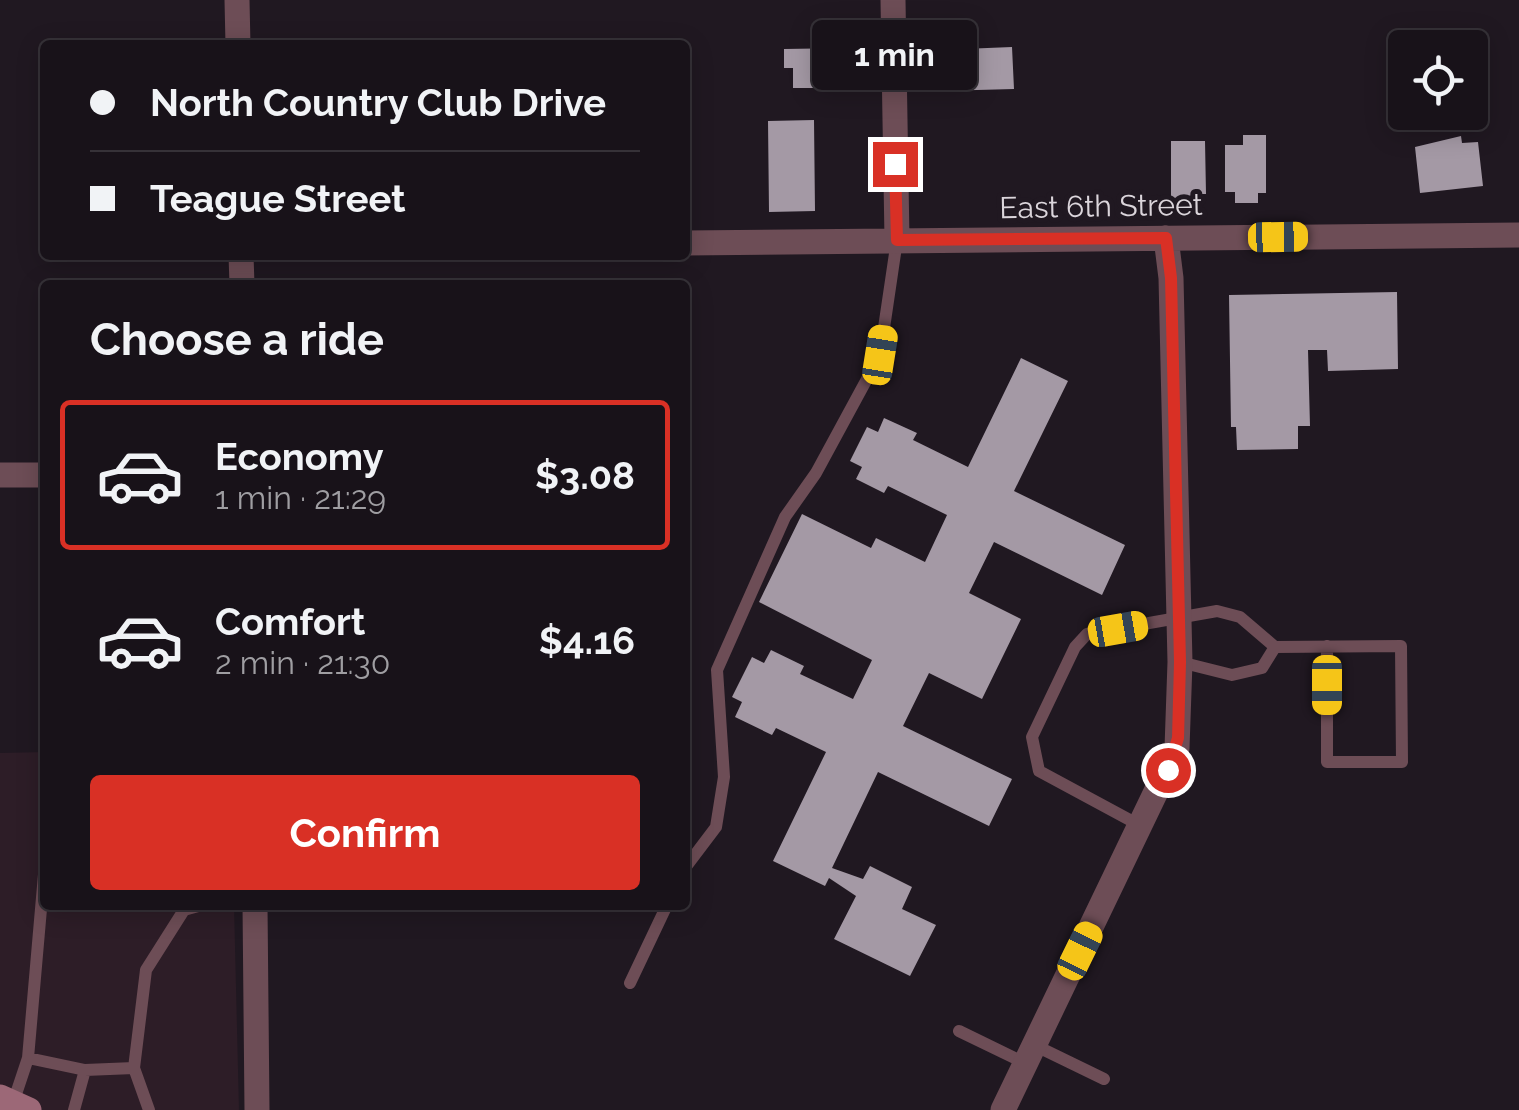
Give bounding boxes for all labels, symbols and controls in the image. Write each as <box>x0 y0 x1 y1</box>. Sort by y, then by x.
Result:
callout: 1 min <box>812 19 978 89</box>
map controls <box>1388 30 1488 130</box>
button: locate <box>1388 30 1488 130</box>
text: 1 min <box>854 36 935 73</box>
text: North Country Club Drive <box>150 80 606 125</box>
route end <box>873 142 918 187</box>
text: Teague Street <box>150 176 406 221</box>
street label: East 6th Street <box>999 187 1203 225</box>
car <box>1248 221 1308 253</box>
text: Choose a ride <box>90 313 384 366</box>
car <box>860 323 900 387</box>
icon: car <box>95 430 185 520</box>
text: Economy <box>215 434 384 479</box>
text: $3.08 <box>535 453 635 498</box>
text: 1 min · 21:29 <box>215 479 386 516</box>
icon: car <box>95 595 185 685</box>
text: Comfort <box>215 599 365 644</box>
car <box>1086 609 1150 649</box>
text: $4.16 <box>539 618 635 663</box>
text: 2 min · 21:30 <box>215 644 390 681</box>
car <box>1312 655 1342 715</box>
route start <box>1146 748 1191 793</box>
button: Confirm <box>90 775 640 890</box>
car <box>1053 917 1107 985</box>

